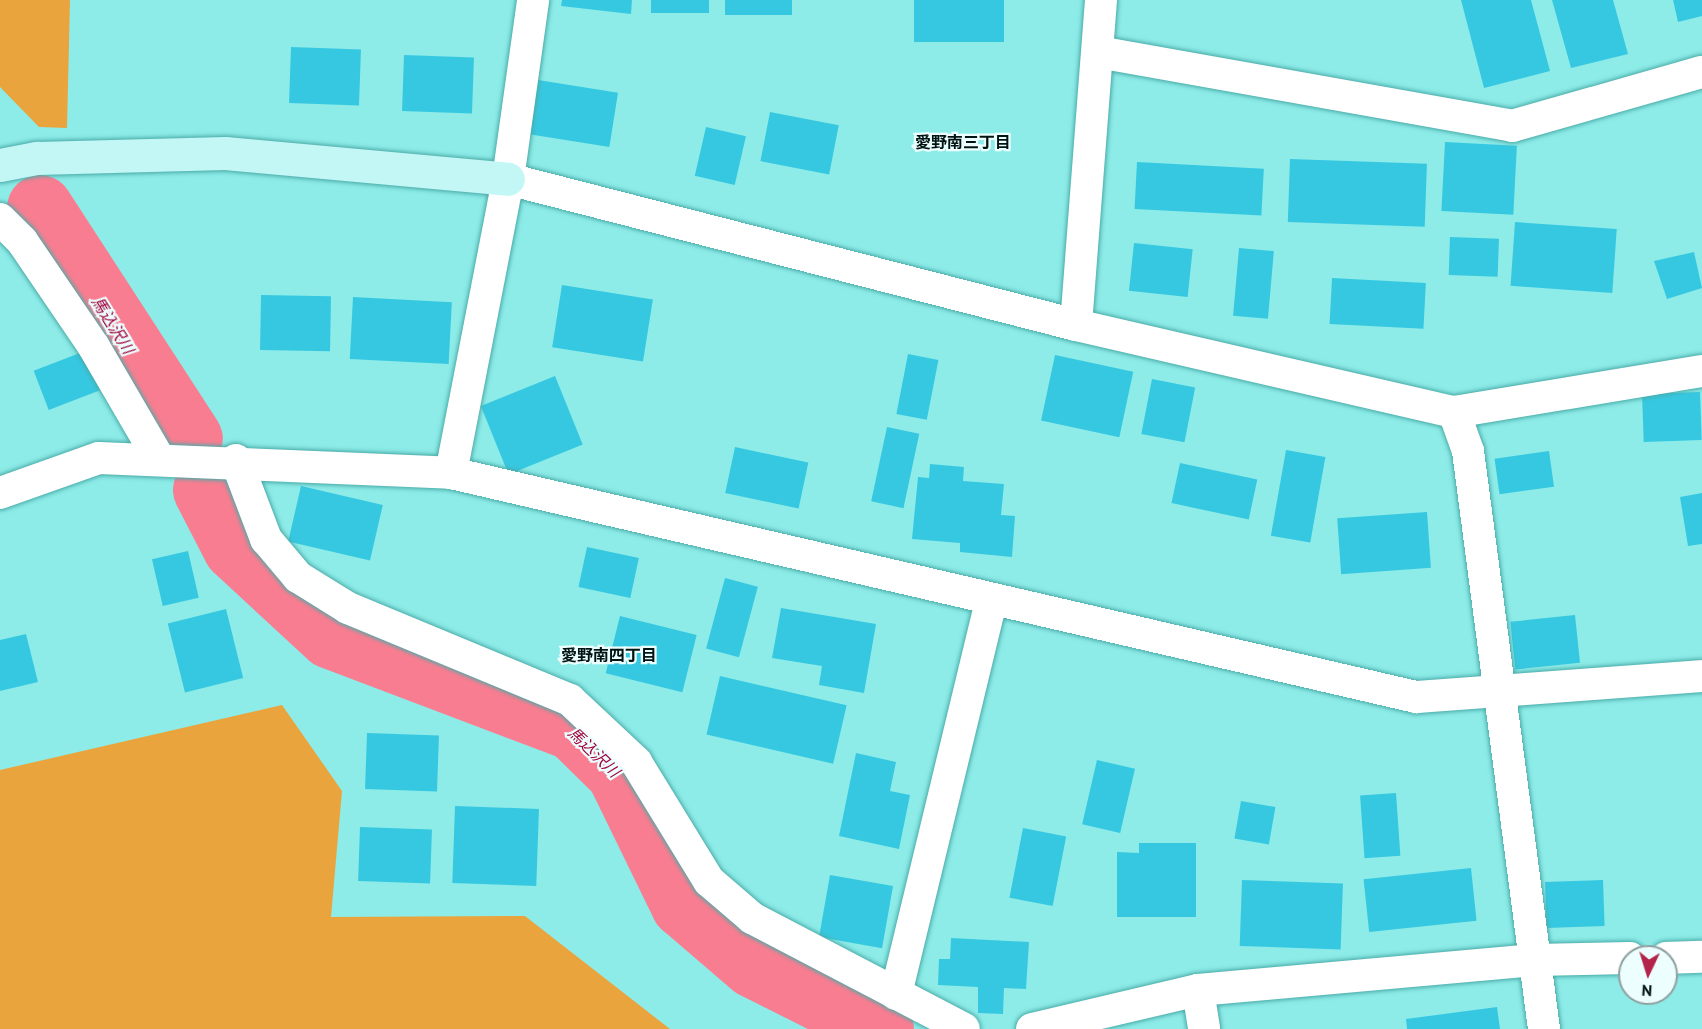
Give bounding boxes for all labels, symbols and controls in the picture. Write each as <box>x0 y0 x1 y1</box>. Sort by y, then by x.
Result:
district label: 愛野南三丁目 <box>915 132 1011 152</box>
water label: 馬込沢川 <box>88 293 138 357</box>
district label: 愛野南四丁目 <box>561 645 657 665</box>
water label: 馬込沢川 <box>564 723 624 781</box>
north arrow <box>1618 945 1678 1005</box>
text: N <box>1641 981 1653 1001</box>

